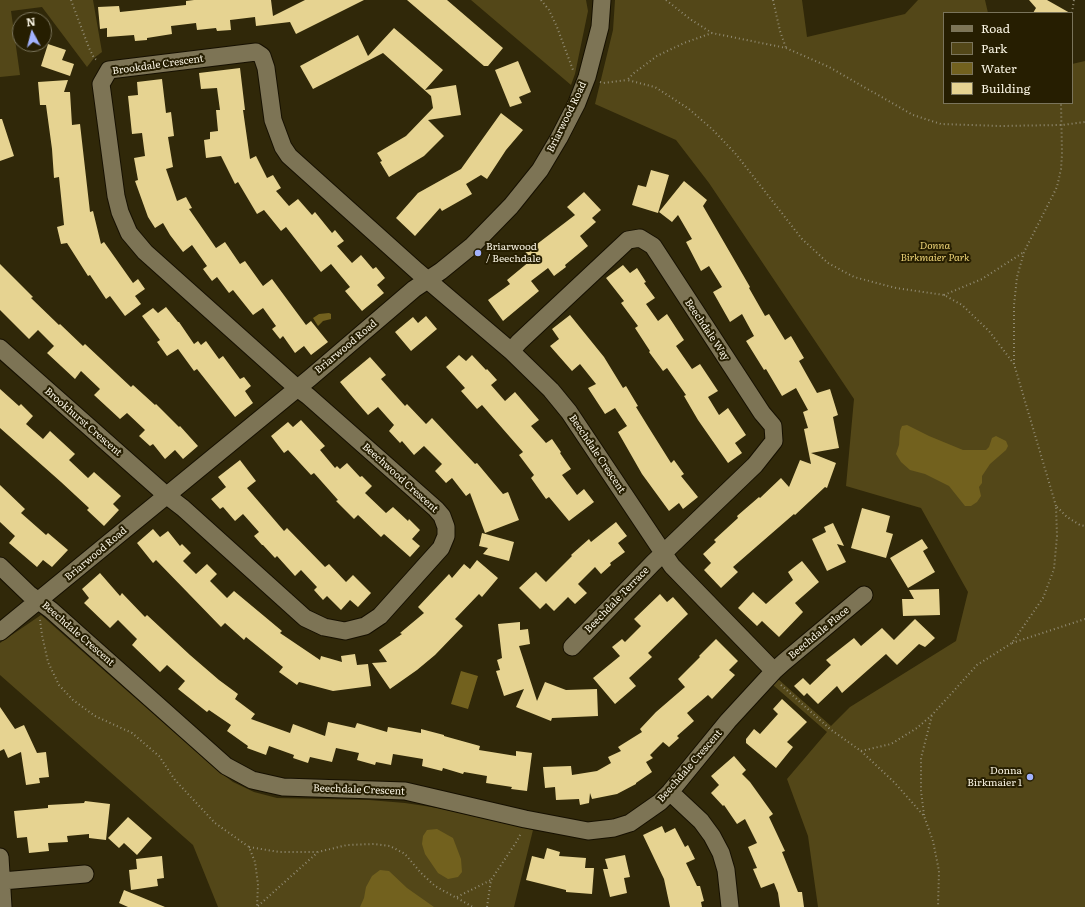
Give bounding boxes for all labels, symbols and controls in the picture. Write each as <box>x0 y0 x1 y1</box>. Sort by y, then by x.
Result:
north arrow <box>12 12 52 52</box>
legend <box>943 12 1073 104</box>
text: N <box>25 13 36 30</box>
text: Road <box>981 19 1010 37</box>
text: Park <box>981 39 1007 57</box>
street label: Brookdale Crescent <box>111 53 205 77</box>
text: Water <box>981 59 1017 77</box>
text: Building <box>981 79 1030 97</box>
street label: Briarwood Road <box>545 80 589 154</box>
park label: Donna Birkmaier Park <box>901 240 969 264</box>
place label: Briarwood / Beechdale <box>486 241 541 264</box>
marker: Briarwood / Beechdale <box>473 248 483 258</box>
street label: Beechdale Way <box>682 297 732 363</box>
street label: Briarwood Road <box>313 318 379 376</box>
street label: Brookhurst Crescent <box>42 385 124 459</box>
street label: Beechdale Crescent <box>566 413 628 495</box>
street label: Beechwood Crescent <box>360 441 440 515</box>
street label: Briarwood Road <box>63 525 129 583</box>
street label: Beechdale Terrace <box>582 565 652 635</box>
street label: Beechdale Crescent <box>39 599 117 669</box>
street label: Beechdale Place <box>786 604 852 662</box>
street label: Beechdale Crescent <box>655 727 725 805</box>
place label: Donna Birkmaier 1 <box>967 765 1022 788</box>
marker: Donna Birkmaier 1 <box>1025 772 1035 782</box>
street label: Beechdale Crescent <box>313 782 405 798</box>

